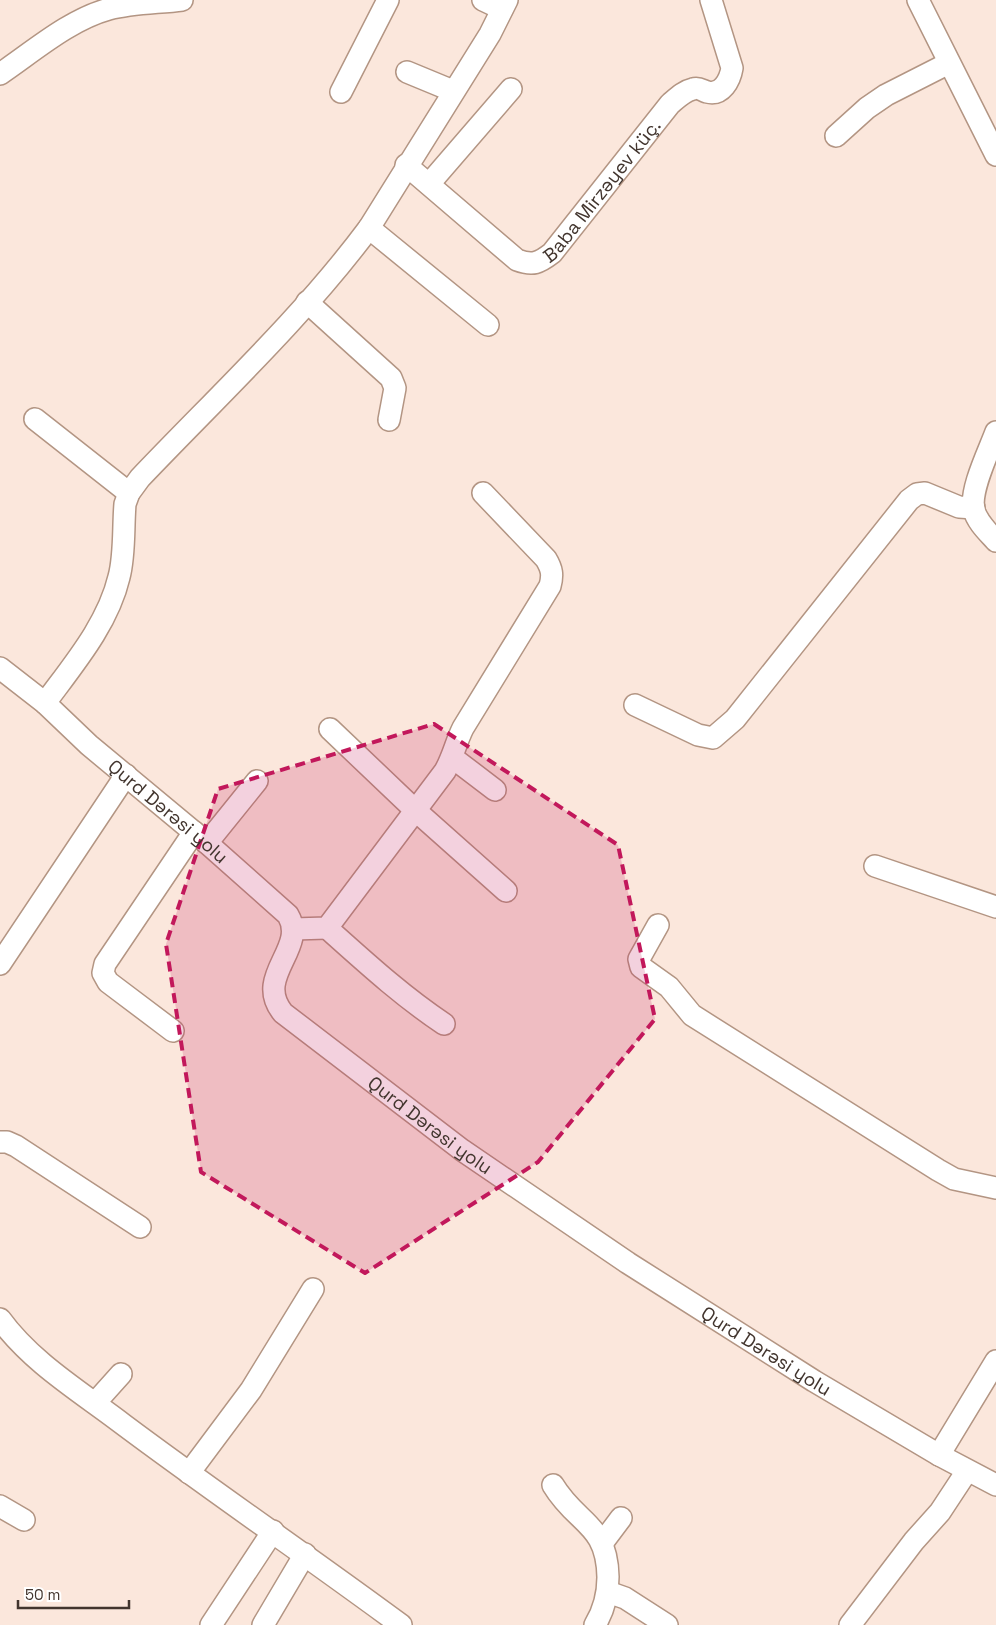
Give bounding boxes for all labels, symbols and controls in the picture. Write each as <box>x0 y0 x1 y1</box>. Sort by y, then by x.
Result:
street label: Baba Mirzəyev küç. <box>538 114 666 268</box>
street label: Qurd Dərəsi yolu <box>103 754 234 869</box>
street label: Qurd Dərəsi yolu <box>363 1070 497 1180</box>
street label: Qurd Dərəsi yolu <box>696 1300 836 1401</box>
scale bar <box>18 1578 129 1610</box>
text: 50 m <box>25 1585 60 1604</box>

